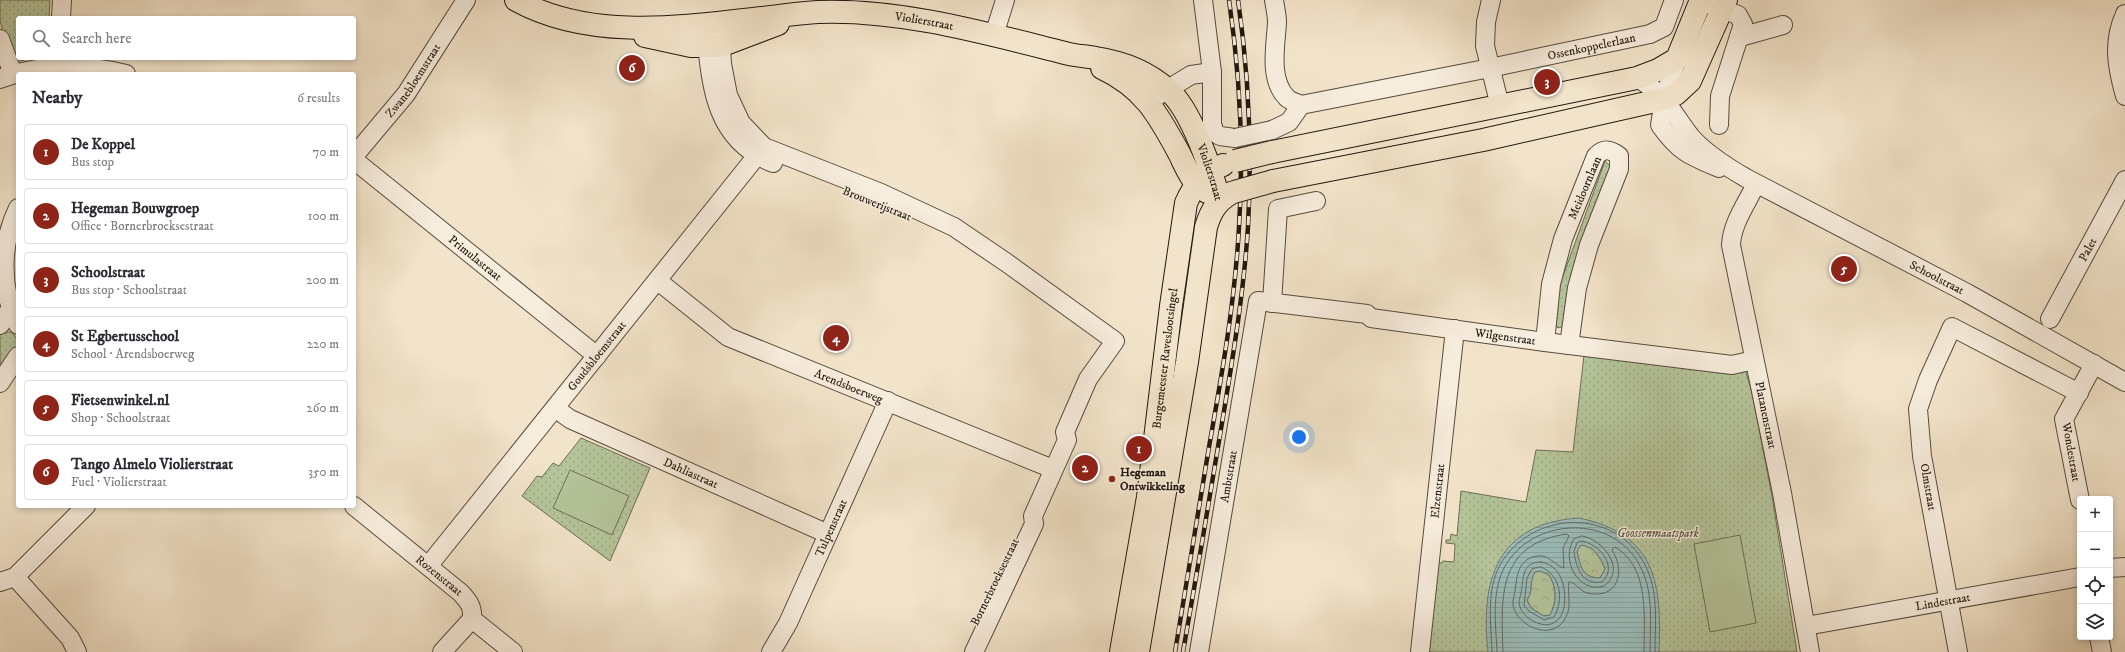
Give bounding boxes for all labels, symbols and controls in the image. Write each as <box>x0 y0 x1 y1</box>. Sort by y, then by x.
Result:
street label: Violierstraat <box>893 8 955 33</box>
search box <box>16 16 356 60</box>
icon: search <box>30 27 52 49</box>
text: Search here <box>62 29 131 48</box>
street label: Ossenkoppelerlaan <box>1546 30 1638 63</box>
street label: Zwanebloemstraat <box>382 41 444 121</box>
pin: 6 <box>619 53 645 83</box>
pin: 3 <box>1534 67 1560 97</box>
text: Nearby <box>32 87 82 109</box>
text: 6 results <box>297 90 340 106</box>
text: De Koppel <box>71 135 135 154</box>
street label: Violierstraat <box>1193 141 1226 202</box>
text: 1 <box>44 144 48 160</box>
text: 70 m <box>313 144 339 160</box>
street label: Meidoornlaan <box>1565 153 1605 222</box>
text: Bus stop <box>71 154 114 170</box>
street label: Brouwerijstraat <box>840 183 914 225</box>
text: Hegeman Bouwgroep <box>71 199 199 218</box>
text: 2 <box>43 208 49 224</box>
text: 100 m <box>308 208 339 224</box>
text: Office · Bornerbroeksestraat <box>71 218 214 234</box>
street label: Primulastraat <box>446 232 505 284</box>
street label: Palet <box>2075 235 2100 264</box>
pin: 5 <box>1831 254 1857 284</box>
street label: Schoolstraat <box>1907 257 1967 298</box>
text: Schoolstraat <box>71 263 145 282</box>
text: 3 <box>44 272 48 288</box>
text: 200 m <box>306 272 339 288</box>
text: Bus stop · Schoolstraat <box>71 282 187 298</box>
street label: Burgemeester Raveslootsingel <box>1149 287 1181 430</box>
street label: Goudsbloemstraat <box>564 318 629 394</box>
pin: 4 <box>823 323 849 353</box>
street label: Wilgenstraat <box>1473 325 1537 348</box>
text: St Egbertusschool <box>71 327 179 346</box>
text: 4 <box>42 336 50 352</box>
text: 220 m <box>307 336 339 352</box>
text: School · Arendsboerweg <box>71 346 194 362</box>
street label: Arendsboerweg <box>812 365 885 407</box>
street label: Platanenstraat <box>1752 380 1780 450</box>
text: Fietsenwinkel.nl <box>71 391 169 410</box>
text: 5 <box>43 400 49 416</box>
text: 260 m <box>306 400 339 416</box>
text: Shop · Schoolstraat <box>71 410 170 426</box>
street label: Wondestraat <box>2058 420 2084 483</box>
your location <box>1289 427 1309 447</box>
pin: 1 <box>1126 434 1152 464</box>
street label: Ambtstraat <box>1217 449 1240 504</box>
pin: 2 <box>1072 453 1098 483</box>
street label: Dahliastraat <box>661 454 721 492</box>
text: Tango Almelo Violierstraat <box>71 455 233 474</box>
street label: Olmstraat <box>1916 462 1940 512</box>
street label: Elzenstraat <box>1427 463 1448 519</box>
text: 6 <box>43 464 49 480</box>
text: 350 m <box>308 464 339 480</box>
place label: Hegeman Ontwikkeling <box>1120 465 1186 494</box>
text: Fuel · Violierstraat <box>71 474 167 490</box>
marker: Hegeman Ontwikkeling <box>1107 474 1117 484</box>
map controls <box>2077 496 2113 640</box>
button: + <box>2077 496 2113 532</box>
street label: Tulpenstraat <box>811 497 850 559</box>
park label: Goossenmaatspark <box>1617 526 1699 541</box>
button: − <box>2077 532 2113 568</box>
street label: Bornerbroeksestraat <box>967 536 1023 628</box>
street label: Rozenstraat <box>413 552 466 599</box>
button: locate <box>2077 568 2113 604</box>
street label: Lindestraat <box>1914 589 1972 614</box>
button: layers <box>2077 604 2113 640</box>

